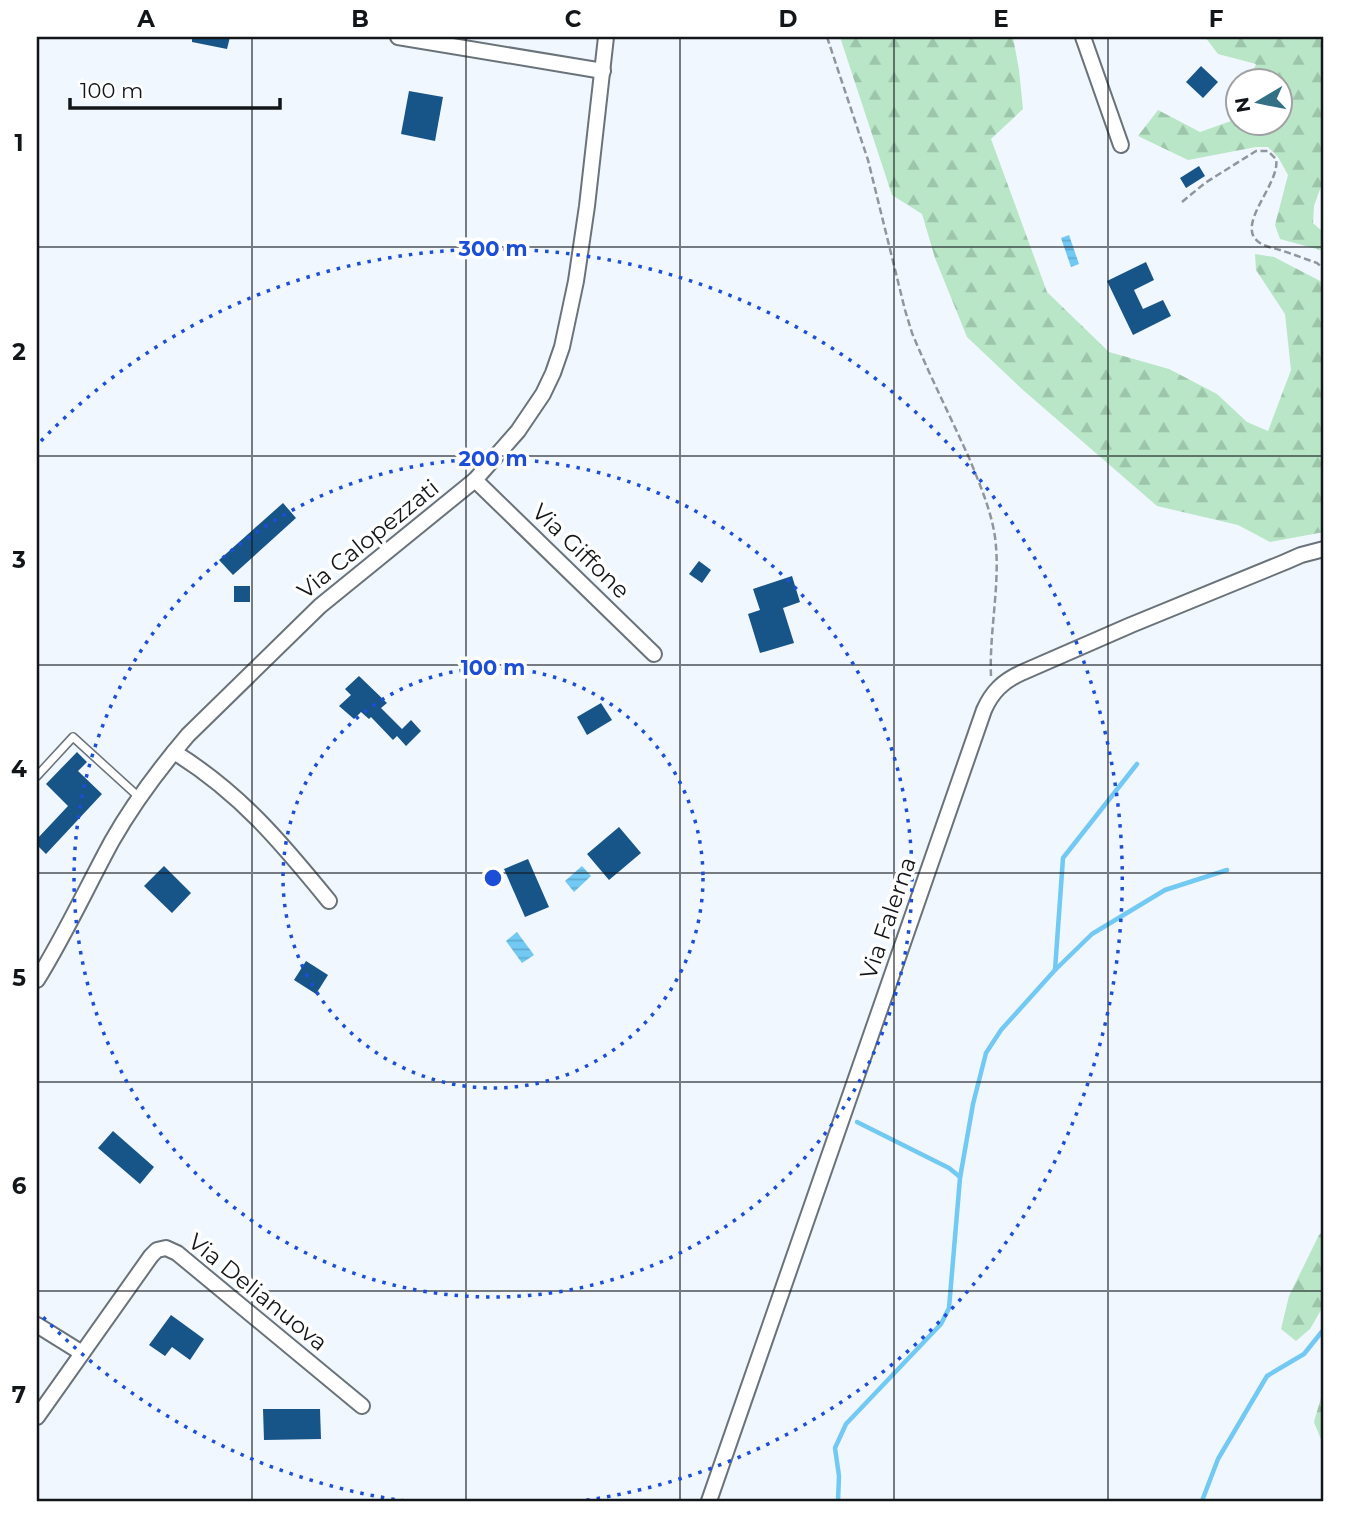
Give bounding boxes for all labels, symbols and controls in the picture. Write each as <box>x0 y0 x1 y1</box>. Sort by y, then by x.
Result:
text: A <box>136 5 155 33</box>
text: B <box>351 5 369 33</box>
text: C <box>565 5 582 33</box>
text: D <box>779 5 798 33</box>
text: E <box>993 5 1009 33</box>
text: F <box>1209 5 1224 33</box>
scale bar <box>70 66 280 110</box>
north arrow <box>1224 66 1294 136</box>
text: 100 m <box>80 78 143 103</box>
text: N <box>1230 95 1255 114</box>
text: 1 <box>14 129 24 157</box>
text: 300 m <box>458 236 527 261</box>
text: 2 <box>12 338 26 366</box>
text: 200 m <box>459 446 527 471</box>
street label: Via Calopezzati <box>292 473 444 605</box>
street label: Via Giffone <box>526 498 636 604</box>
text: 3 <box>11 546 26 574</box>
text: 100 m <box>461 655 525 680</box>
text: 4 <box>11 755 27 783</box>
street label: Via Falerna <box>854 853 922 983</box>
centre of rings <box>481 866 505 890</box>
text: 5 <box>12 964 26 992</box>
text: 6 <box>12 1172 27 1200</box>
street label: Via Delianuova <box>183 1227 333 1357</box>
text: 7 <box>12 1381 26 1409</box>

